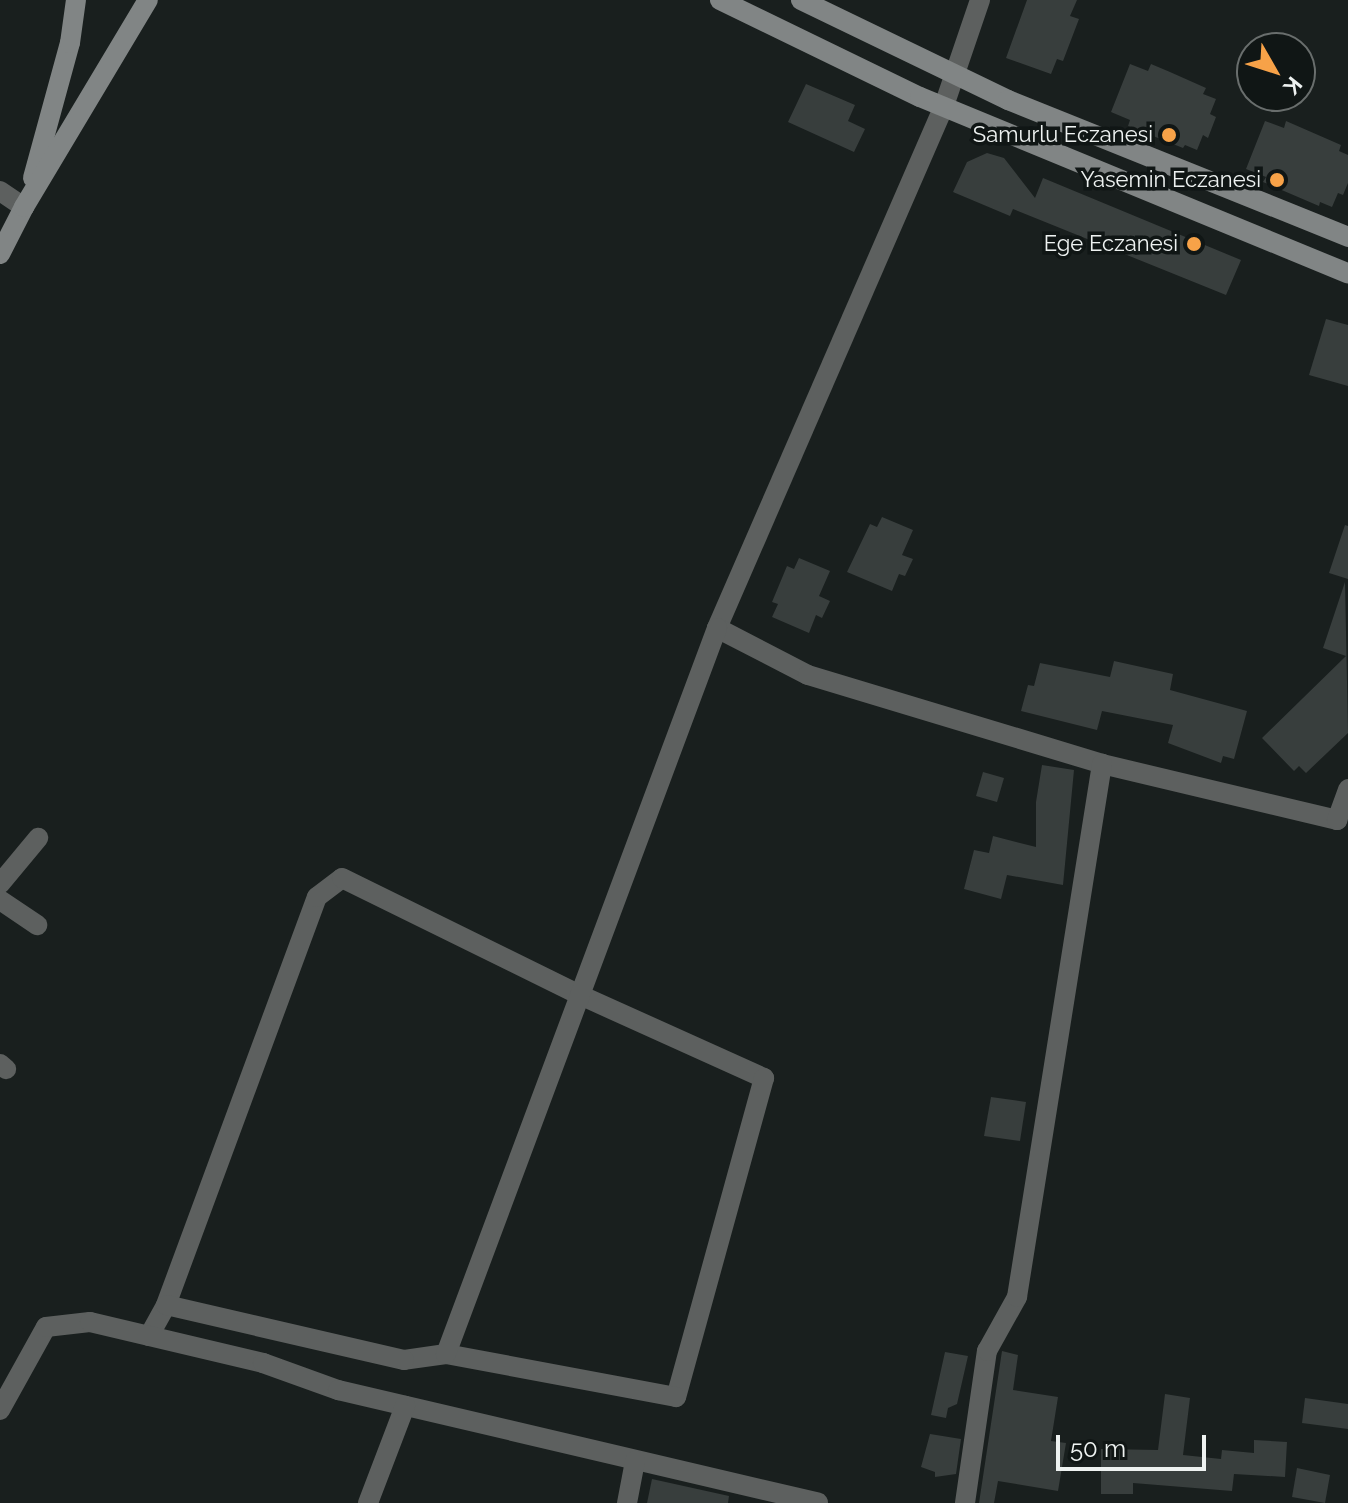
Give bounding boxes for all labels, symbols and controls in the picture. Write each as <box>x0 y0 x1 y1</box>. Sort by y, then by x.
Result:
north arrow <box>1236 32 1316 112</box>
text: K <box>1278 72 1308 100</box>
place label: Samurlu Eczanesi <box>973 122 1153 148</box>
marker: Samurlu Eczanesi <box>1160 126 1178 144</box>
place label: Yasemin Eczanesi <box>1081 167 1261 193</box>
marker: Yasemin Eczanesi <box>1268 171 1286 189</box>
place label: Ege Eczanesi <box>1044 231 1178 257</box>
marker: Ege Eczanesi <box>1185 235 1203 253</box>
scale bar <box>1060 1419 1210 1469</box>
text: 50 m <box>1070 1434 1126 1463</box>

